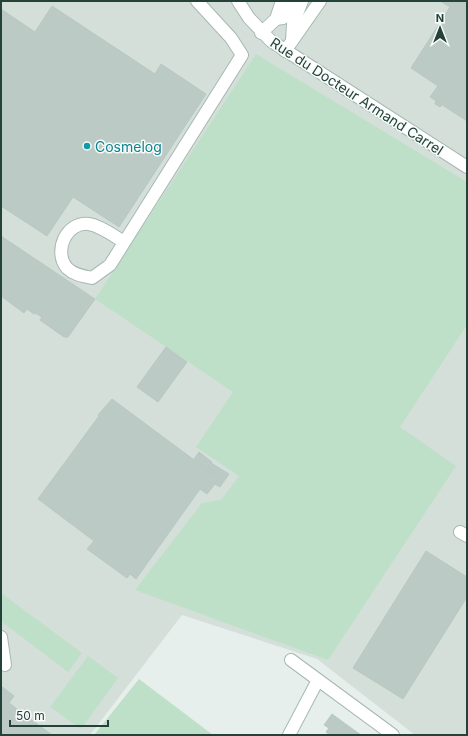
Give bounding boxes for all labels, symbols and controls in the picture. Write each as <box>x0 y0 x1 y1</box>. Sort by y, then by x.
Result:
north arrow <box>420 8 460 48</box>
text: N <box>436 11 444 25</box>
street label: Rue du Docteur Armand Carrel <box>267 34 447 158</box>
place label: Cosmelog <box>95 138 162 155</box>
marker: Cosmelog <box>82 141 92 151</box>
scale bar <box>10 702 108 728</box>
text: 50 m <box>16 708 45 723</box>

